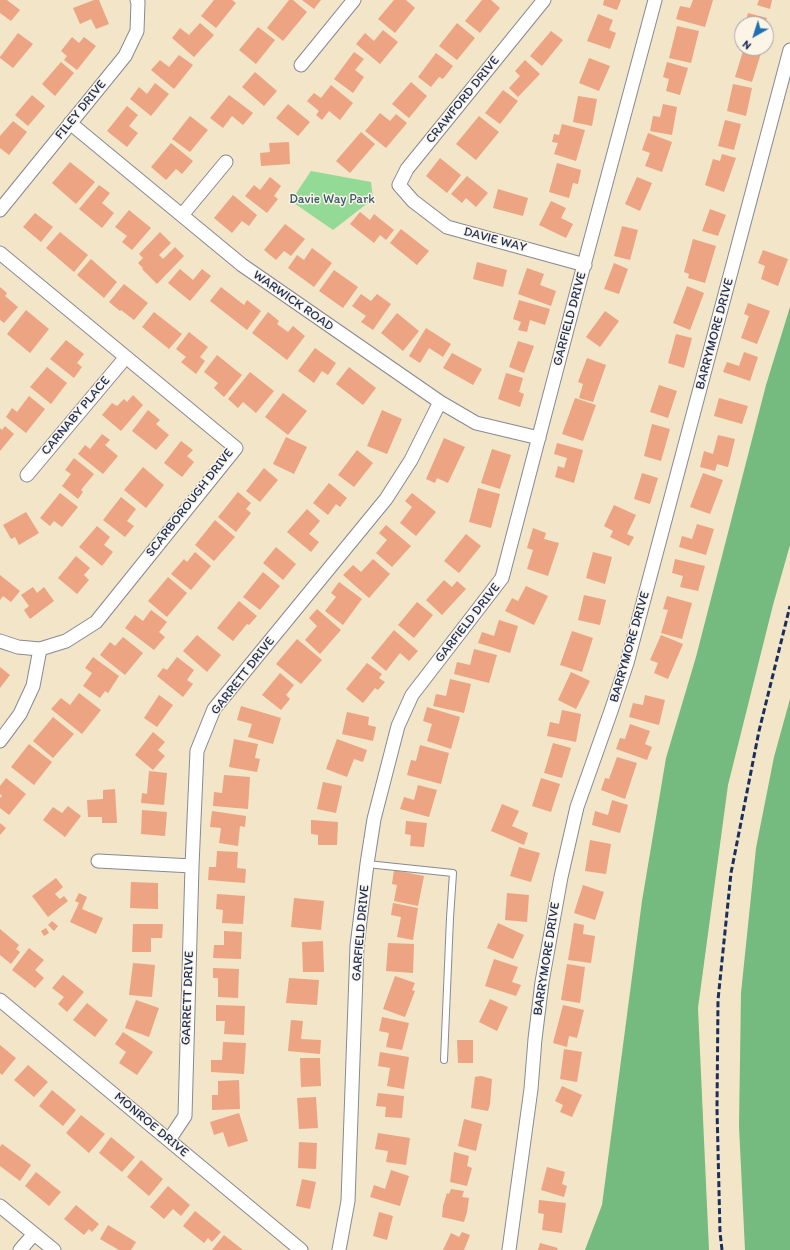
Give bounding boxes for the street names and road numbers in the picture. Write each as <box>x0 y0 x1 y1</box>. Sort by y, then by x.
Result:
street label: CRAWFORD DRIVE <box>423 53 503 147</box>
street label: FILEY DRIVE <box>52 77 110 143</box>
street label: DAVIE WAY <box>462 224 528 256</box>
street label: WARWICK ROAD <box>250 267 336 335</box>
street label: GARFIELD DRIVE <box>550 270 590 368</box>
street label: BARRYMORE DRIVE <box>693 277 737 391</box>
street label: CARNABY PLACE <box>38 373 114 459</box>
street label: SCARBOROUGH DRIVE <box>143 446 237 560</box>
street label: GARFIELD DRIVE <box>432 580 504 666</box>
street label: BARRYMORE DRIVE <box>607 590 653 704</box>
street label: GARRETT DRIVE <box>208 634 278 718</box>
street label: GARFIELD DRIVE <box>349 884 373 982</box>
street label: BARRYMORE DRIVE <box>530 901 564 1017</box>
street label: GARRETT DRIVE <box>179 950 197 1046</box>
street label: MONROE DRIVE <box>111 1089 191 1161</box>

